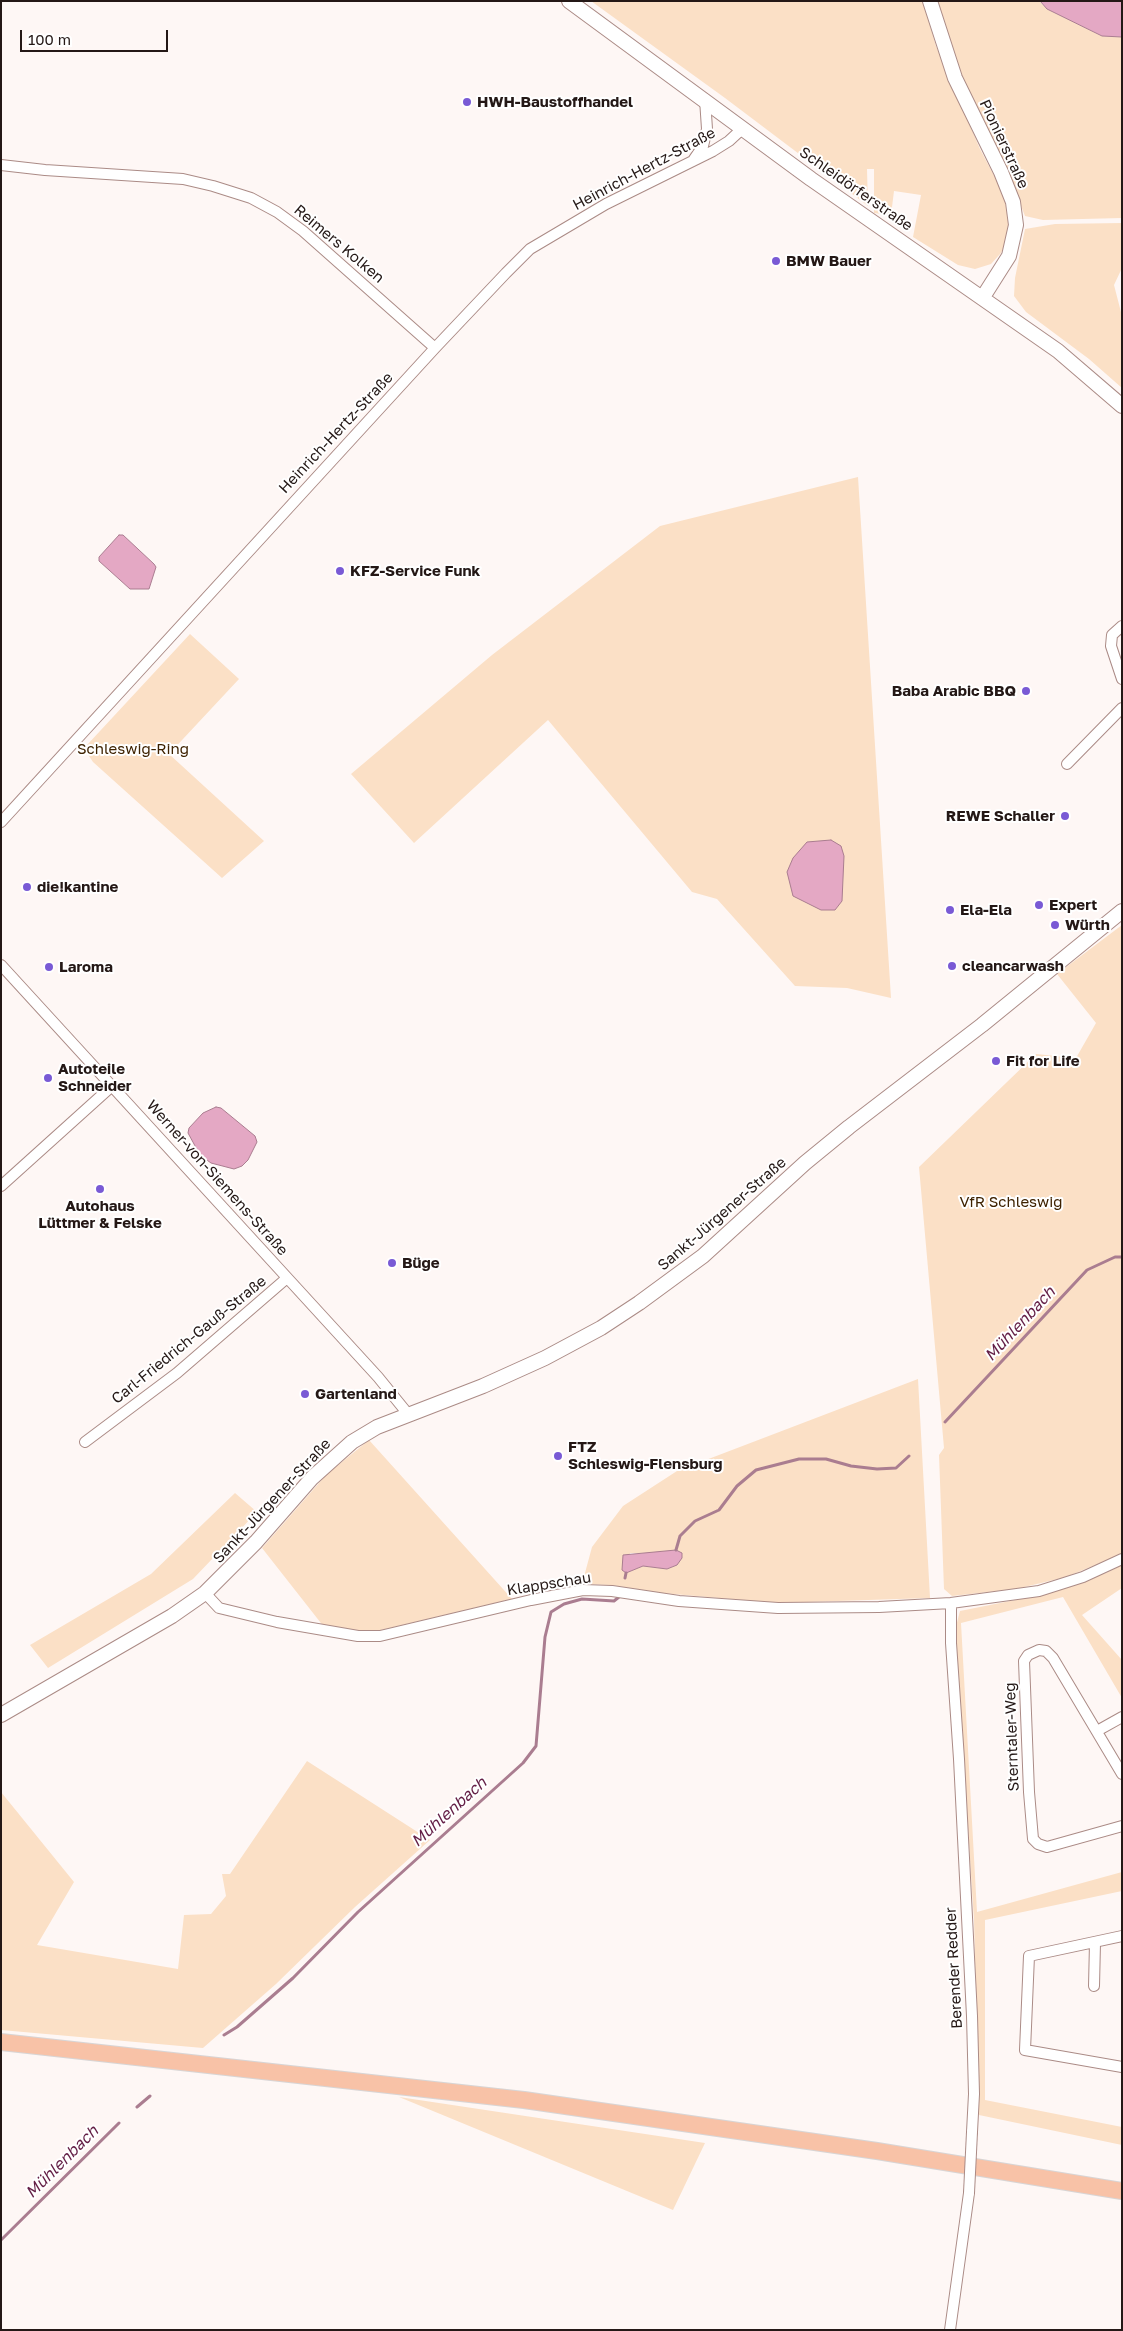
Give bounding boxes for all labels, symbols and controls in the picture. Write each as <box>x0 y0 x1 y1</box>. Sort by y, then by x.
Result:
scale bar <box>22 20 170 52</box>
text: 100 m <box>28 30 71 48</box>
place label: HWH-Baustoffhandel <box>477 93 633 111</box>
marker: HWH-Baustoffhandel <box>461 96 473 108</box>
street label: Pionierstraße <box>976 97 1032 191</box>
street label: Heinrich-Hertz-Straße <box>570 124 718 214</box>
street label: Schleidörferstraße <box>796 143 916 235</box>
street label: Reimers Kolken <box>290 201 388 287</box>
place label: BMW Bauer <box>786 252 872 270</box>
marker: BMW Bauer <box>770 255 782 267</box>
street label: Heinrich-Hertz-Straße <box>275 369 397 497</box>
place label: KFZ-Service Funk <box>350 562 480 580</box>
marker: KFZ-Service Funk <box>334 565 346 577</box>
place label: Baba Arabic BBQ <box>892 682 1016 700</box>
marker: Baba Arabic BBQ <box>1020 685 1032 697</box>
park label: Schleswig-Ring <box>77 740 189 758</box>
place label: REWE Schaller <box>946 807 1055 825</box>
marker: REWE Schaller <box>1059 810 1071 822</box>
place label: die!kantine <box>37 878 118 896</box>
marker: die!kantine <box>21 881 33 893</box>
place label: Expert <box>1049 896 1097 914</box>
marker: Expert <box>1033 899 1045 911</box>
place label: Ela-Ela <box>960 901 1012 919</box>
marker: Ela-Ela <box>944 904 956 916</box>
place label: Würth <box>1065 916 1110 934</box>
marker: Würth <box>1049 919 1061 931</box>
place label: cleancarwash <box>962 957 1064 975</box>
place label: Laroma <box>59 958 113 976</box>
marker: cleancarwash <box>946 960 958 972</box>
marker: Laroma <box>43 961 55 973</box>
place label: Fit for Life <box>1006 1052 1080 1070</box>
marker: Fit for Life <box>990 1055 1002 1067</box>
place label: Autoteile Schneider <box>58 1060 132 1095</box>
marker: Autoteile Schneider <box>42 1072 54 1084</box>
street label: Werner-von-Siemens-Straße <box>142 1097 292 1259</box>
street label: Sankt-Jürgener-Straße <box>654 1153 790 1275</box>
marker: Autohaus Lüttmer & Felske <box>94 1183 106 1195</box>
park label: VfR Schleswig <box>960 1193 1062 1211</box>
place label: Autohaus Lüttmer & Felske <box>38 1197 162 1232</box>
place label: Büge <box>402 1254 440 1272</box>
marker: Büge <box>386 1257 398 1269</box>
street label: Carl-Friedrich-Gauß-Straße <box>108 1272 270 1408</box>
water label: Mühlenbach <box>981 1283 1059 1365</box>
place label: Gartenland <box>315 1385 397 1403</box>
marker: Gartenland <box>299 1388 311 1400</box>
street label: Sankt-Jürgener-Straße <box>210 1435 334 1567</box>
place label: FTZ Schleswig-Flensburg <box>568 1438 723 1473</box>
marker: FTZ Schleswig-Flensburg <box>552 1450 564 1462</box>
street label: Klappschau <box>506 1568 592 1600</box>
street label: Sterntaler-Weg <box>1001 1682 1023 1792</box>
water label: Mühlenbach <box>407 1773 491 1851</box>
street label: Berender Redder <box>942 1907 966 2029</box>
water label: Mühlenbach <box>22 2122 102 2202</box>

